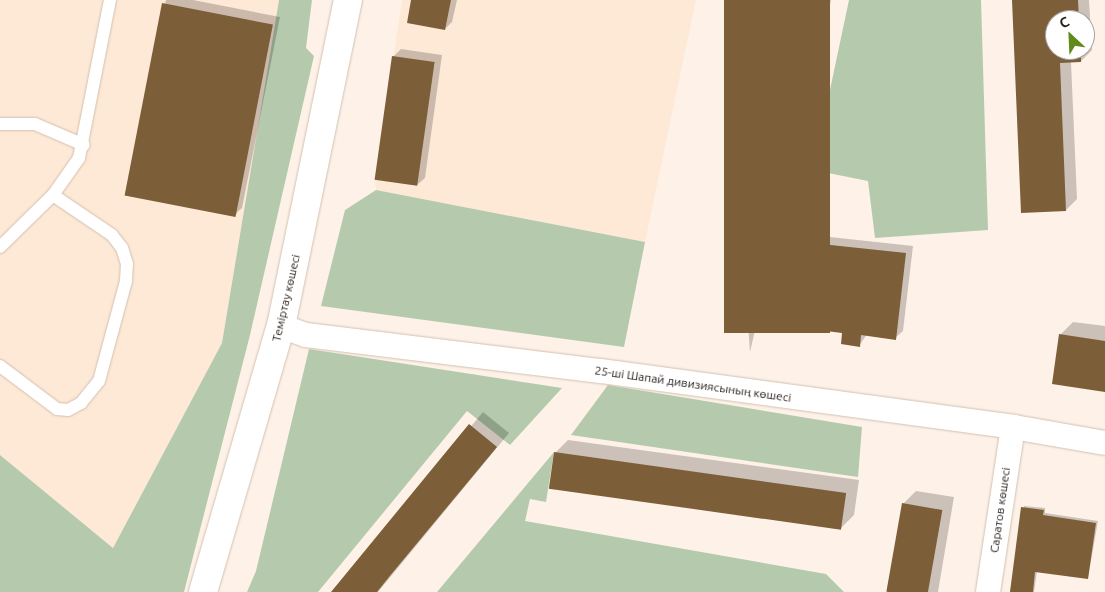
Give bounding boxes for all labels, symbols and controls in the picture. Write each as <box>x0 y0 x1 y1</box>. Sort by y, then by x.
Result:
north arrow <box>1045 10 1095 60</box>
text: С <box>1057 13 1072 31</box>
street label: Теміртау көшесі <box>269 253 303 343</box>
street label: 25-ші Шапай дивизиясының көшесі <box>594 363 792 405</box>
street label: Саратов көшесі <box>987 466 1013 554</box>

